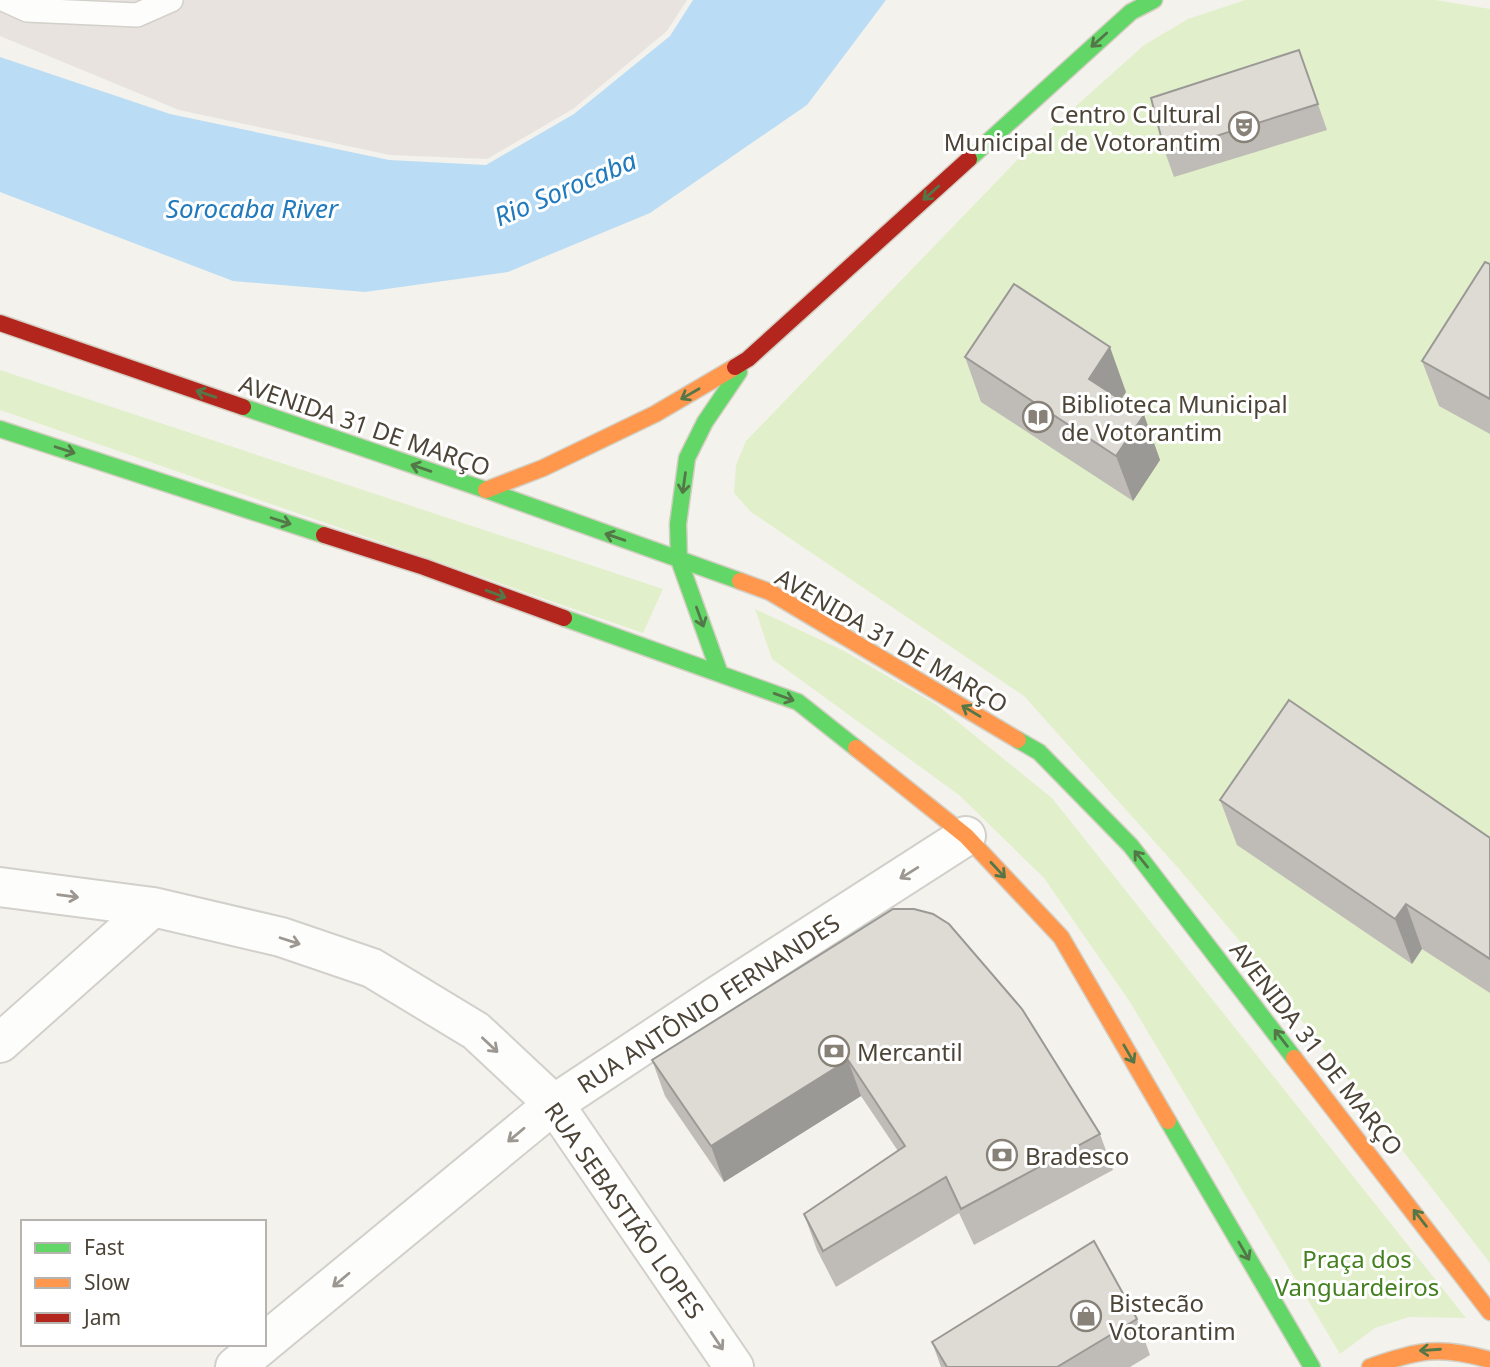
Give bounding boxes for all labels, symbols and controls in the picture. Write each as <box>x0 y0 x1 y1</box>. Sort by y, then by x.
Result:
one-way arrow <box>1090 32 1108 48</box>
place label: Centro Cultural Municipal de Votorantim <box>944 97 1221 158</box>
theatre icon: Centro Cultural Municipal de Votorantim <box>1227 110 1261 144</box>
water label: Rio Sorocaba <box>488 142 642 234</box>
one-way arrow <box>922 185 940 201</box>
water label: Sorocaba River <box>166 190 340 226</box>
street label: AVENIDA 31 DE MARÇO <box>235 367 495 483</box>
one-way arrow <box>195 387 217 400</box>
place label: Biblioteca Municipal de Votorantim <box>1061 387 1288 448</box>
one-way arrow <box>680 388 701 401</box>
library icon: Biblioteca Municipal de Votorantim <box>1021 400 1055 434</box>
one-way arrow <box>53 445 75 457</box>
one-way arrow <box>411 461 433 473</box>
one-way arrow <box>677 471 690 494</box>
one-way arrow <box>270 515 292 528</box>
one-way arrow <box>604 530 626 542</box>
street label: AVENIDA 31 DE MARÇO <box>770 560 1014 720</box>
one-way arrow <box>485 589 507 601</box>
one-way arrow <box>694 605 707 627</box>
one-way arrow <box>772 692 794 705</box>
one-way arrow <box>961 704 981 718</box>
one-way arrow <box>1133 850 1149 868</box>
one-way arrow <box>990 861 1006 879</box>
one-way arrow <box>899 866 919 880</box>
one-way arrow <box>56 890 78 903</box>
street label: RUA ANTÔNIO FERNANDES <box>570 906 846 1100</box>
street label: AVENIDA 31 DE MARÇO <box>1223 934 1411 1162</box>
one-way arrow <box>279 935 301 948</box>
one-way arrow <box>1273 1029 1288 1048</box>
bank icon: Mercantil <box>817 1034 851 1068</box>
place label: Mercantil <box>857 1035 963 1068</box>
one-way arrow <box>481 1036 498 1053</box>
one-way arrow <box>1123 1044 1137 1064</box>
street label: RUA SEBASTIÃO LOPES <box>538 1095 712 1325</box>
one-way arrow <box>508 1127 526 1143</box>
bank icon: Bradesco <box>985 1138 1019 1172</box>
place label: Bradesco <box>1025 1139 1129 1172</box>
one-way arrow <box>1412 1210 1427 1228</box>
legend <box>21 1220 266 1346</box>
text: Fast <box>84 1233 125 1261</box>
one-way arrow <box>1238 1240 1252 1260</box>
park label: Praça dos Vanguardeiros <box>1275 1242 1439 1303</box>
text: Slow <box>84 1268 130 1296</box>
one-way arrow <box>332 1272 350 1288</box>
place label: Bistecão Votorantim <box>1109 1286 1236 1347</box>
shop icon: Bistecão Votorantim <box>1069 1299 1103 1333</box>
text: Jam <box>82 1303 121 1331</box>
one-way arrow <box>709 1331 724 1350</box>
one-way arrow <box>1419 1344 1442 1357</box>

